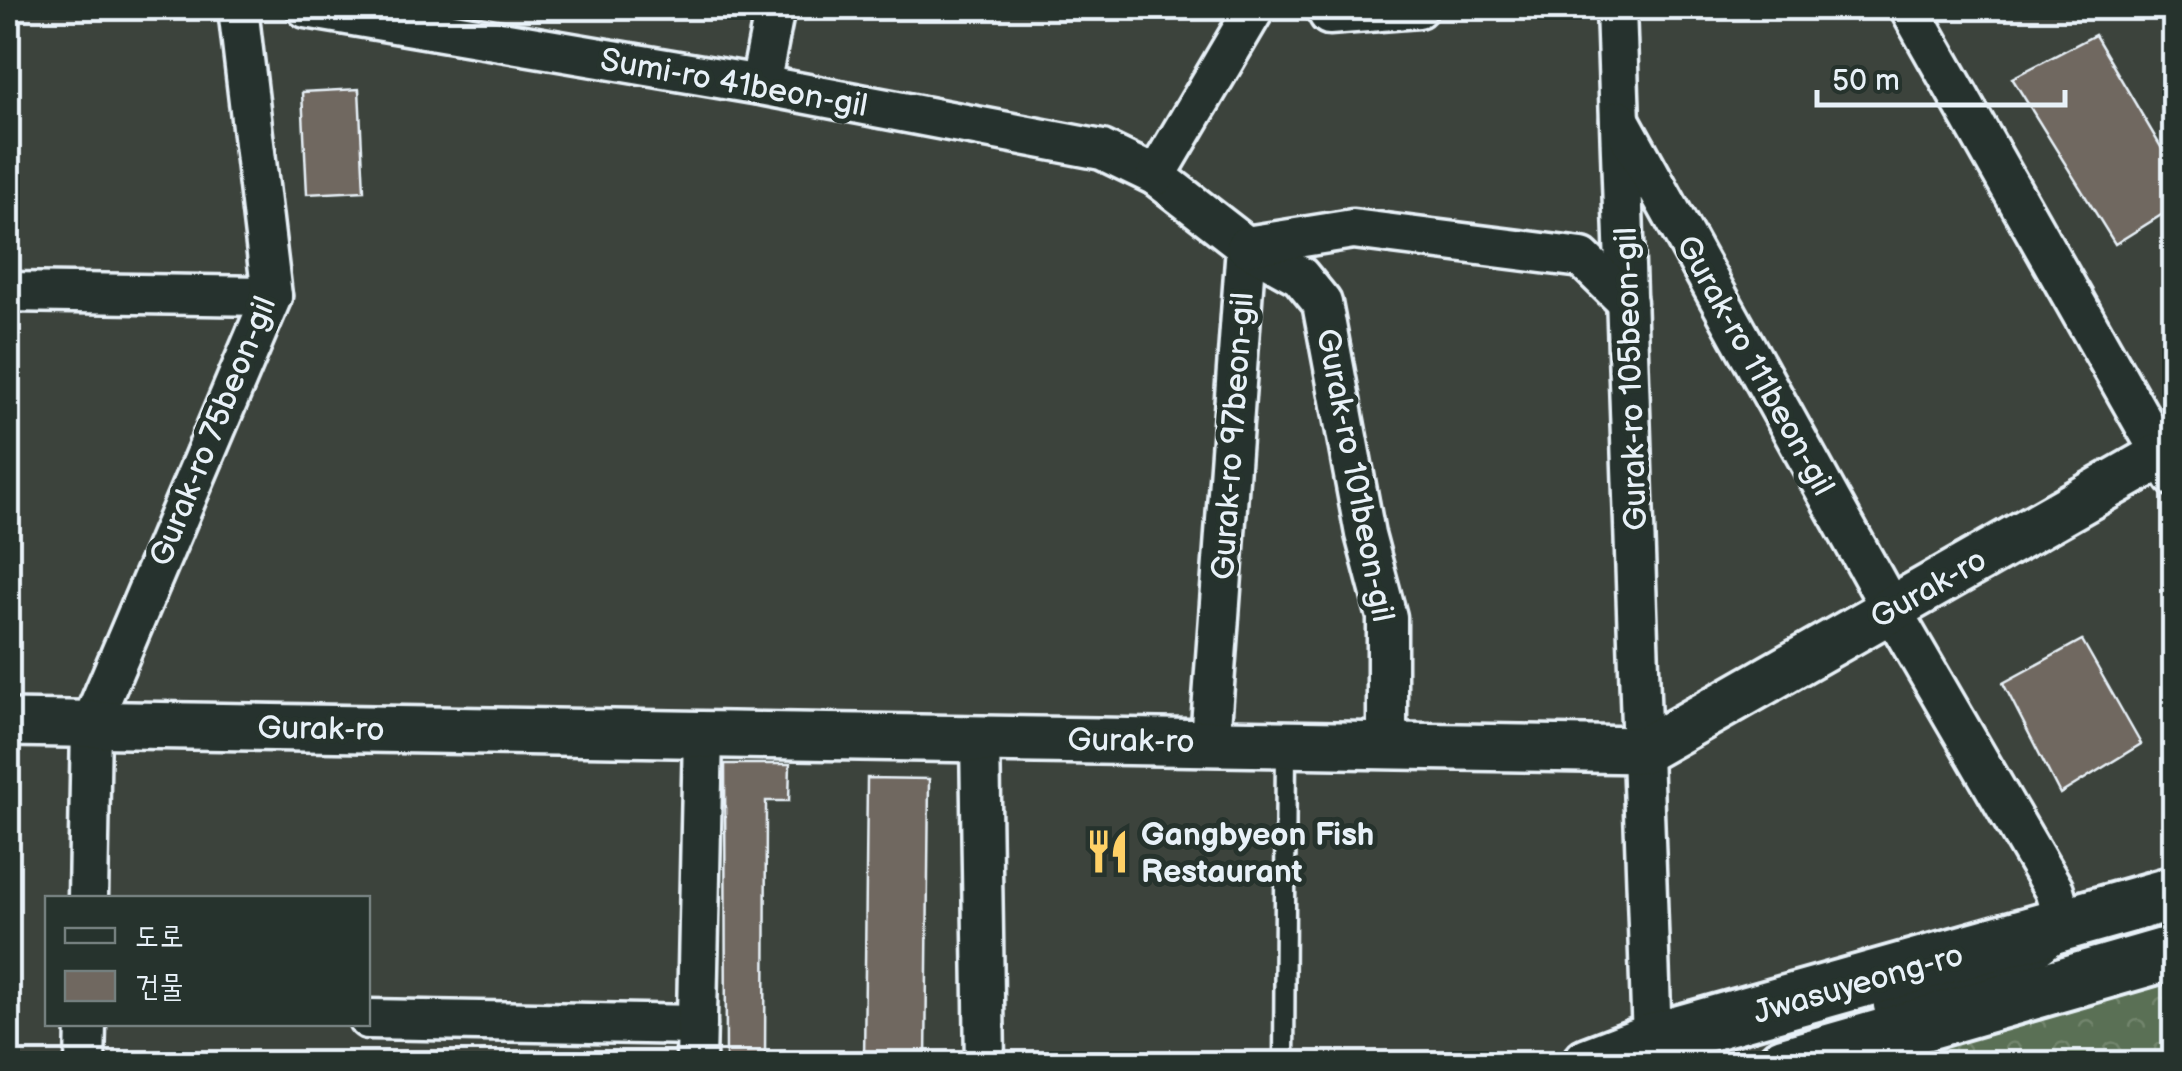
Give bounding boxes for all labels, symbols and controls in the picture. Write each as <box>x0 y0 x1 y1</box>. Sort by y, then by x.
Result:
street label: Sumi-ro 41beon-gil <box>597 41 870 126</box>
scale bar <box>1817 45 2064 107</box>
text: 50 m <box>1832 63 1900 99</box>
street label: Gurak-ro 105beon-gil <box>1607 227 1656 531</box>
street label: Gurak-ro 111beon-gil <box>1667 229 1842 502</box>
street label: Gurak-ro 75beon-gil <box>142 291 285 572</box>
street label: Gurak-ro 97beon-gil <box>1204 291 1263 581</box>
street label: Gurak-ro 101beon-gil <box>1307 326 1402 625</box>
street label: Gurak-ro <box>1864 541 1994 638</box>
street label: Gurak-ro <box>257 709 385 750</box>
street label: Gurak-ro <box>1067 721 1195 762</box>
place label: Gangbyeon Fish Restaurant <box>1141 816 1374 892</box>
restaurant icon: Gangbyeon Fish Restaurant <box>1084 828 1132 876</box>
legend <box>45 896 370 1026</box>
text: 도로 <box>135 919 183 955</box>
street label: Jwasuyeong-ro <box>1749 936 1968 1033</box>
text: 건물 <box>135 969 183 1005</box>

